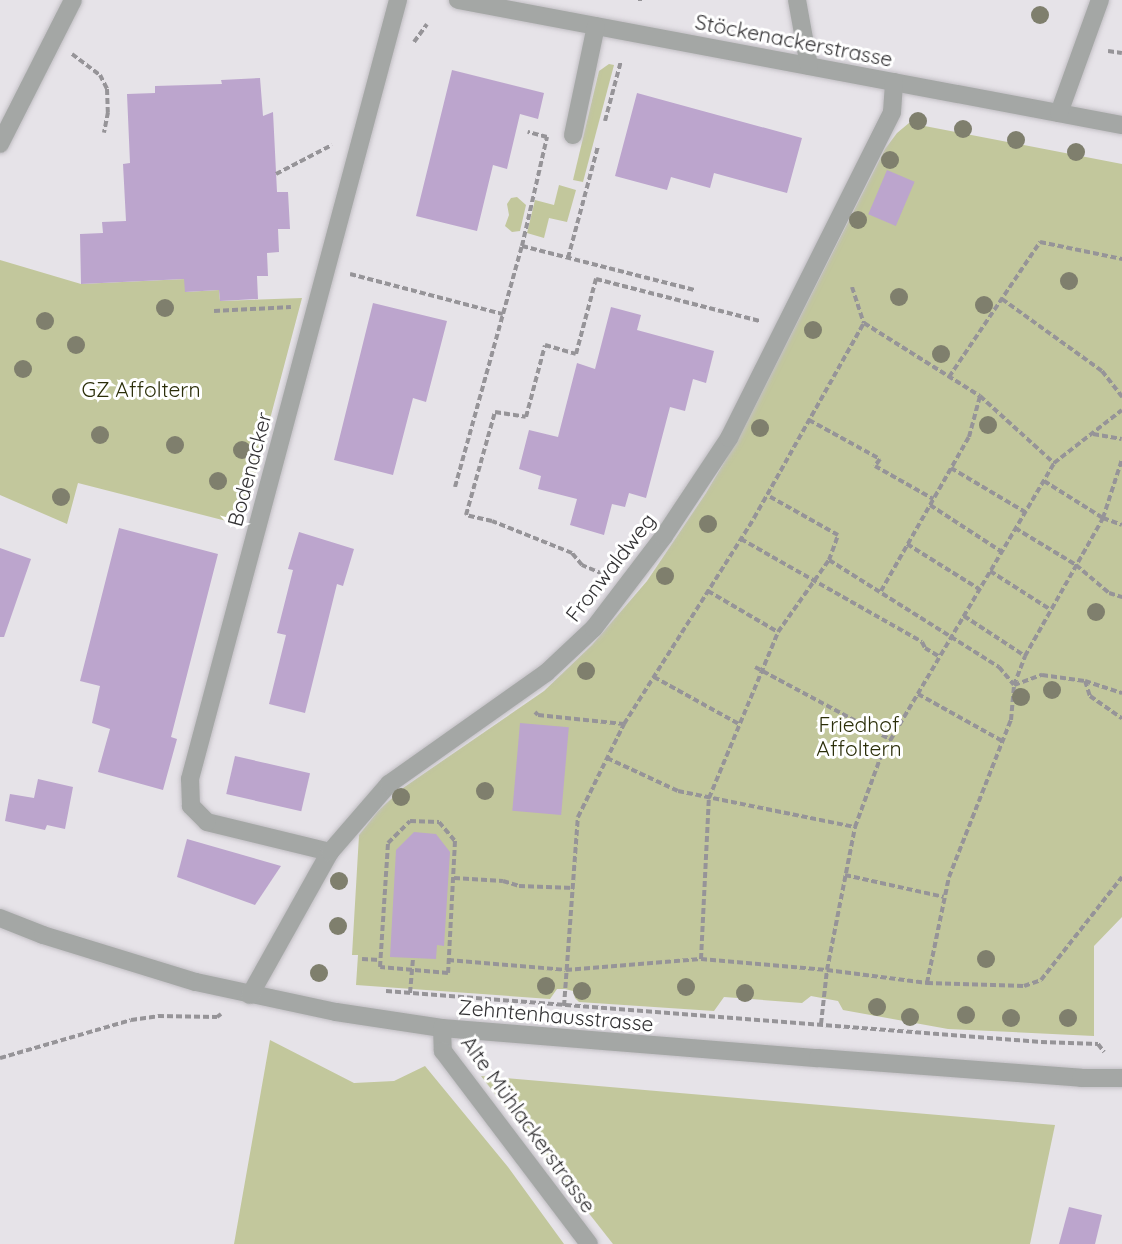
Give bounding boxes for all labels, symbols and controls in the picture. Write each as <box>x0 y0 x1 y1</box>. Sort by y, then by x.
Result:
street label: Stöckenackerstrasse <box>693 8 895 72</box>
park label: GZ Affoltern <box>81 376 201 402</box>
street label: Bodenacker <box>222 409 276 529</box>
street label: Fronwaldweg <box>560 508 660 626</box>
park label: Friedhof Affoltern <box>816 711 902 761</box>
street label: Zehntenhausstrasse <box>457 994 655 1036</box>
street label: Alte Mühlackerstrasse <box>456 1031 602 1217</box>

